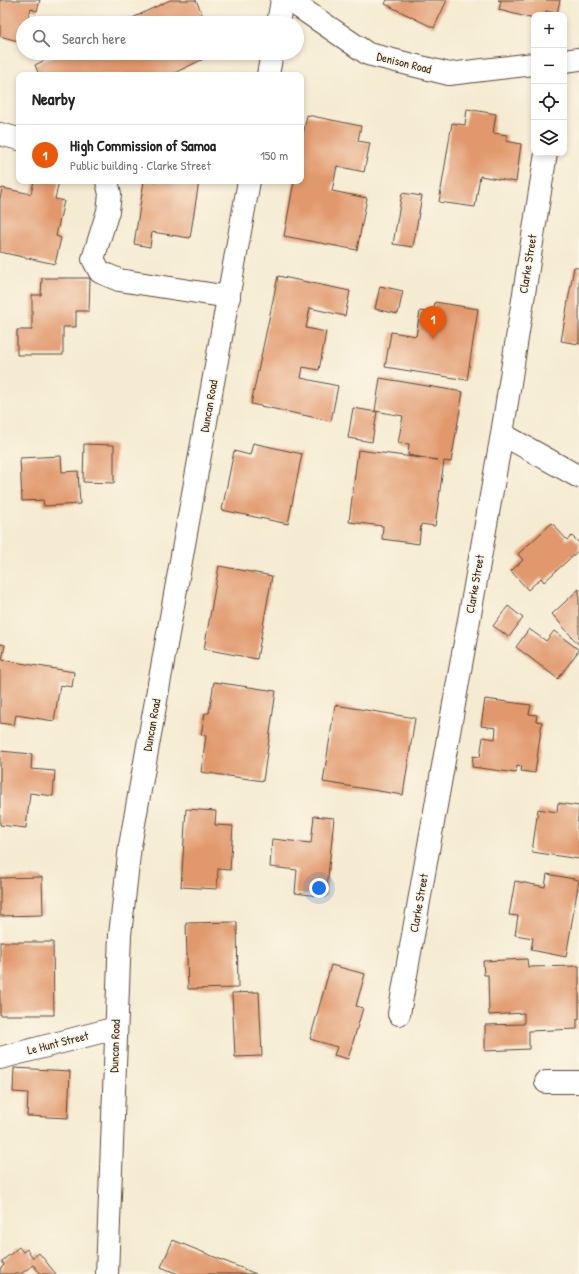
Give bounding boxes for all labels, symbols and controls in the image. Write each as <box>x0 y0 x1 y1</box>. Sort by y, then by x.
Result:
map controls <box>531 12 567 156</box>
button: + <box>531 12 567 48</box>
search box <box>16 16 304 60</box>
icon: search <box>30 27 52 49</box>
text: Search here <box>62 28 126 49</box>
street label: Denison Road <box>375 48 434 78</box>
button: − <box>531 48 567 84</box>
button: locate <box>531 84 567 120</box>
text: Nearby <box>32 87 75 110</box>
button: layers <box>531 120 567 156</box>
text: High Commission of Samoa <box>70 135 216 156</box>
text: 1 <box>43 146 47 164</box>
text: 150 m <box>260 146 288 164</box>
text: Public building · Clarke Street <box>70 156 211 174</box>
street label: Clarke Street <box>514 232 541 295</box>
pin: 1 <box>420 306 446 339</box>
street label: Duncan Road <box>196 378 222 434</box>
street label: Clarke Street <box>461 552 488 615</box>
street label: Duncan Road <box>139 697 165 753</box>
street label: Clarke Street <box>405 871 432 934</box>
your location <box>309 878 329 898</box>
street label: Duncan Road <box>105 1019 124 1073</box>
street label: Le Hunt Street <box>25 1026 91 1058</box>

